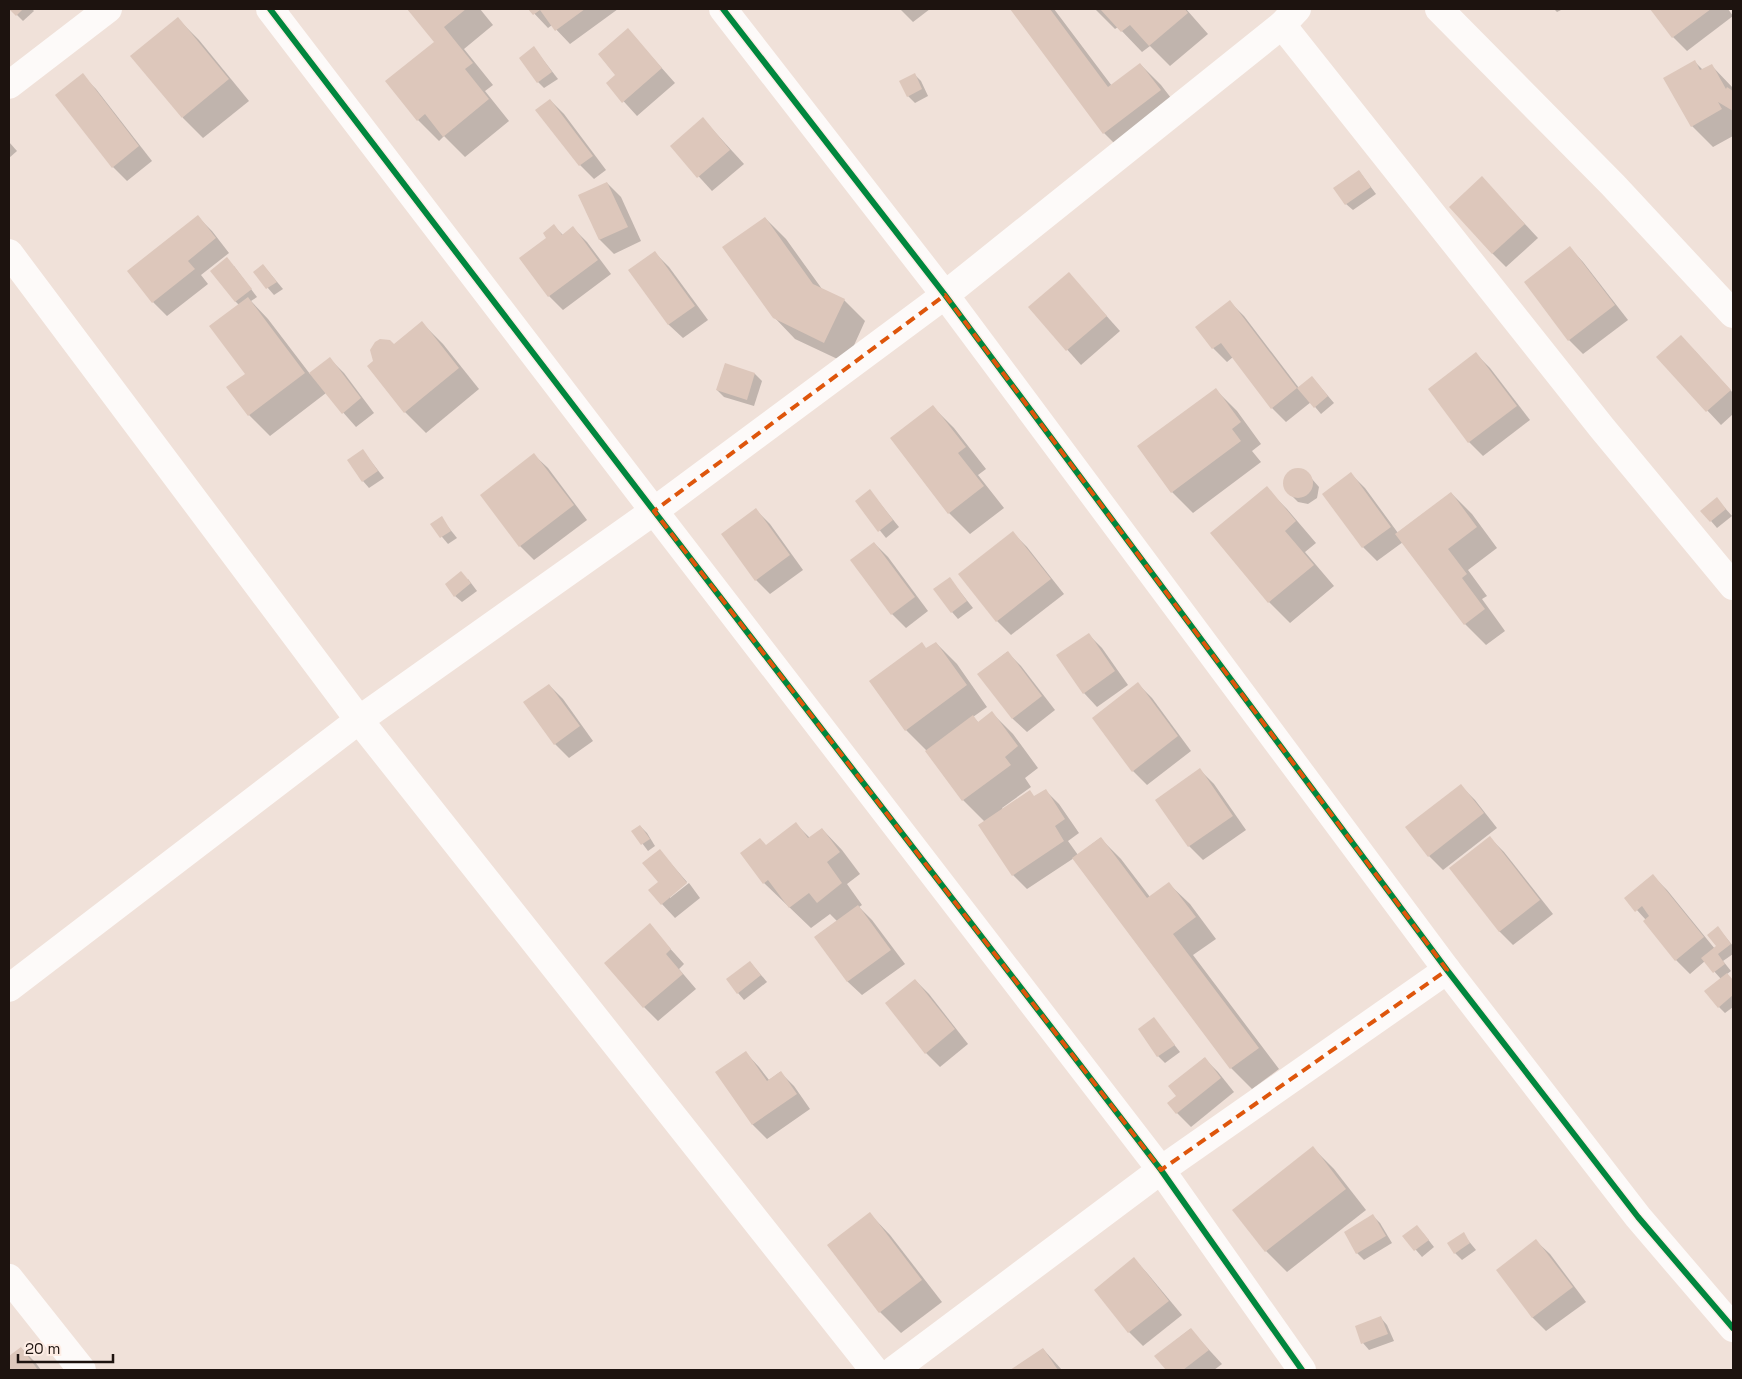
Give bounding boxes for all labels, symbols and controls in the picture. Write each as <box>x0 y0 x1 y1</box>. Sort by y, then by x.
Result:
scale bar <box>18 1332 112 1364</box>
text: 20 m <box>25 1339 60 1358</box>

